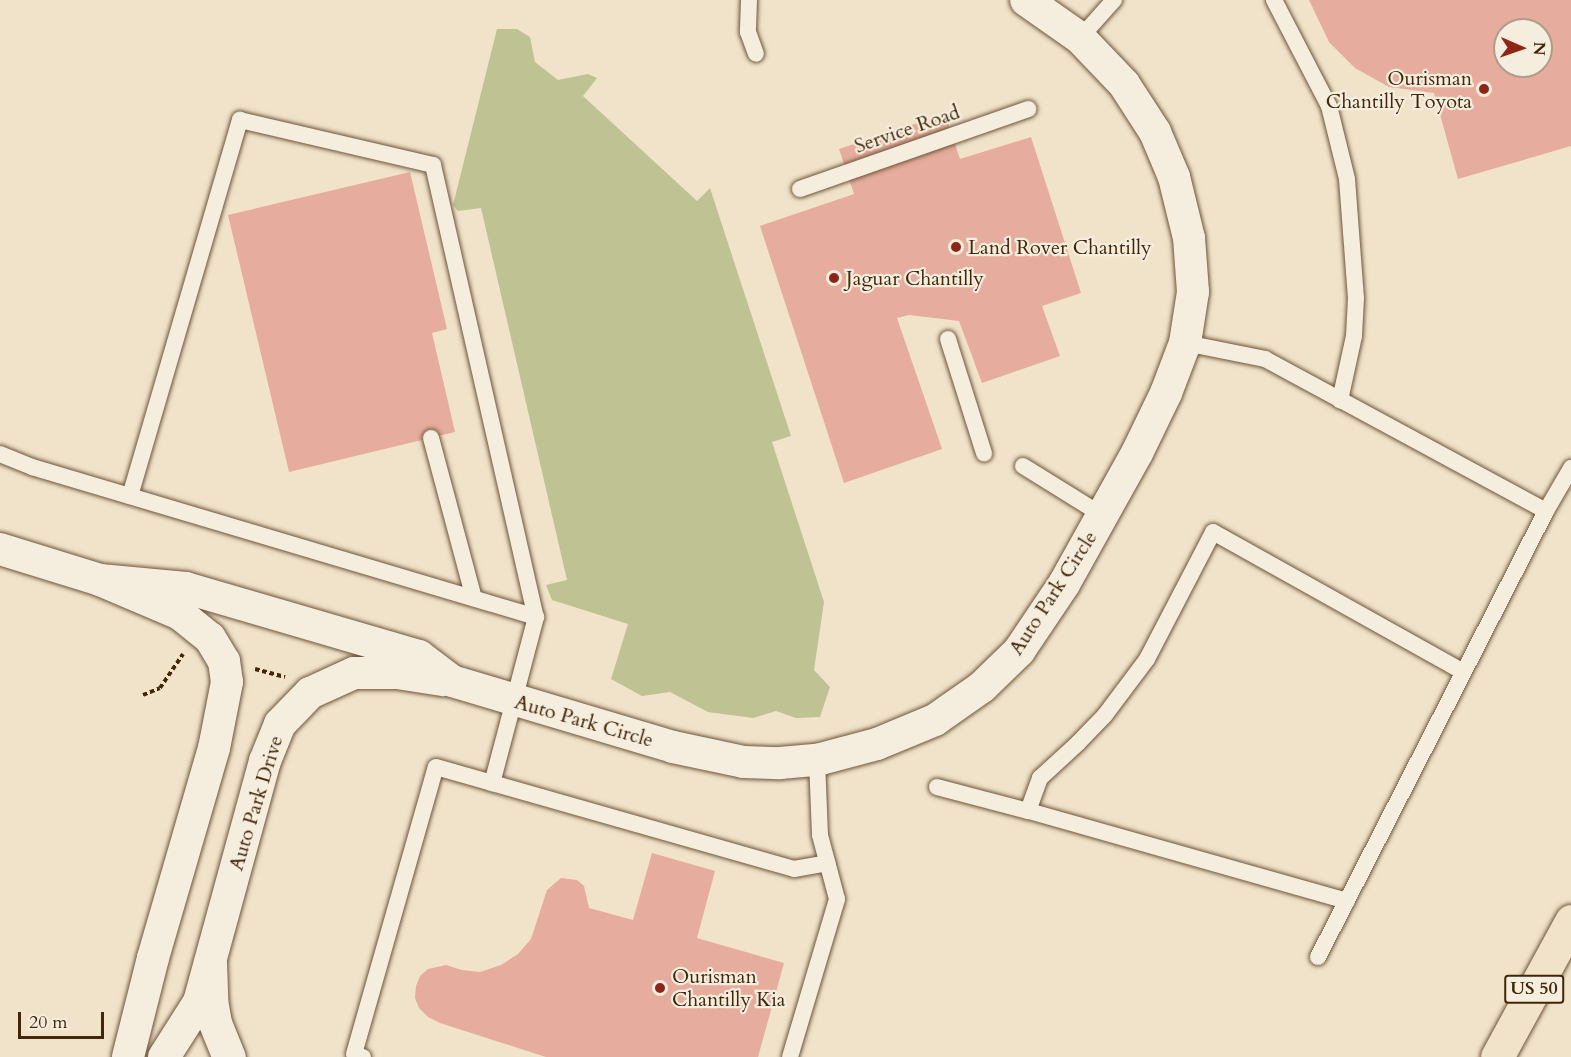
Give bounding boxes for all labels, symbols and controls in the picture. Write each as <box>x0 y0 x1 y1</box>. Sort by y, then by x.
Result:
north arrow <box>1493 18 1553 78</box>
text: N <box>1528 41 1550 56</box>
place label: Ourisman Chantilly Toyota <box>1326 66 1472 113</box>
marker: Ourisman Chantilly Toyota <box>1477 82 1491 96</box>
street label: Service Road <box>851 100 963 158</box>
place label: Land Rover Chantilly <box>968 235 1152 259</box>
marker: Land Rover Chantilly <box>949 240 963 254</box>
place label: Jaguar Chantilly <box>846 266 984 290</box>
marker: Jaguar Chantilly <box>827 271 841 285</box>
street label: Auto Park Circle <box>1004 526 1102 660</box>
street label: Auto Park Circle <box>512 690 656 752</box>
street label: Auto Park Drive <box>224 733 288 873</box>
place label: Ourisman Chantilly Kia <box>672 964 785 1011</box>
road number: US 50 <box>1504 974 1564 1004</box>
marker: Ourisman Chantilly Kia <box>653 981 667 995</box>
scale bar <box>21 1000 106 1038</box>
text: 20 m <box>29 1010 68 1035</box>

